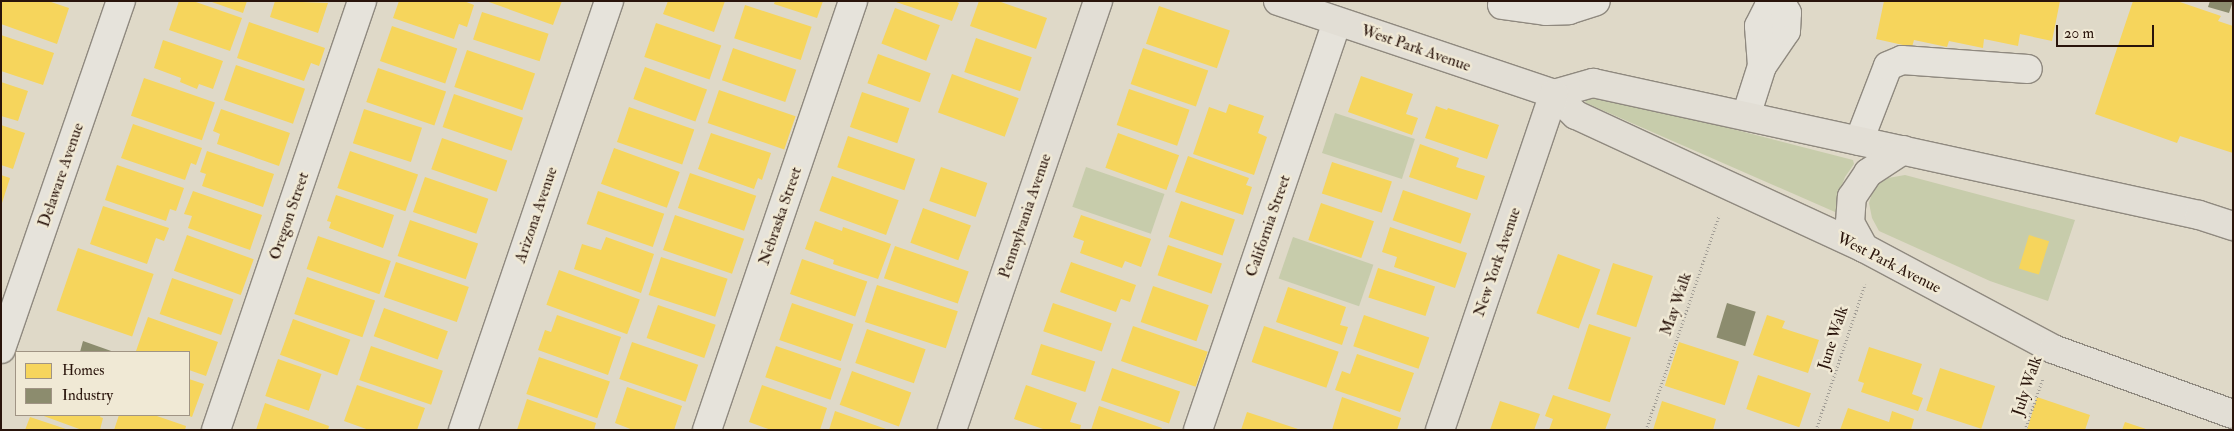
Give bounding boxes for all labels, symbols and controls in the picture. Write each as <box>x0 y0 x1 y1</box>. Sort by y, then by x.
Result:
scale bar <box>2059 15 2156 47</box>
street label: West Park Avenue <box>1359 20 1473 76</box>
text: 20 m <box>2064 24 2094 43</box>
street label: Delaware Avenue <box>34 120 88 230</box>
street label: Pennsylvania Avenue <box>995 151 1055 281</box>
street label: Arizona Avenue <box>511 164 561 266</box>
street label: Nebraska Street <box>754 164 806 268</box>
street label: Oregon Street <box>265 170 313 262</box>
street label: California Street <box>1242 173 1294 279</box>
street label: New York Avenue <box>1469 205 1525 319</box>
street label: West Park Avenue <box>1834 228 1944 298</box>
street label: May Walk <box>1656 270 1696 338</box>
street label: June Walk <box>1814 304 1852 372</box>
legend <box>15 351 190 416</box>
street label: July Walk <box>2008 354 2046 418</box>
text: Homes <box>62 361 104 380</box>
text: Industry <box>62 386 113 405</box>

